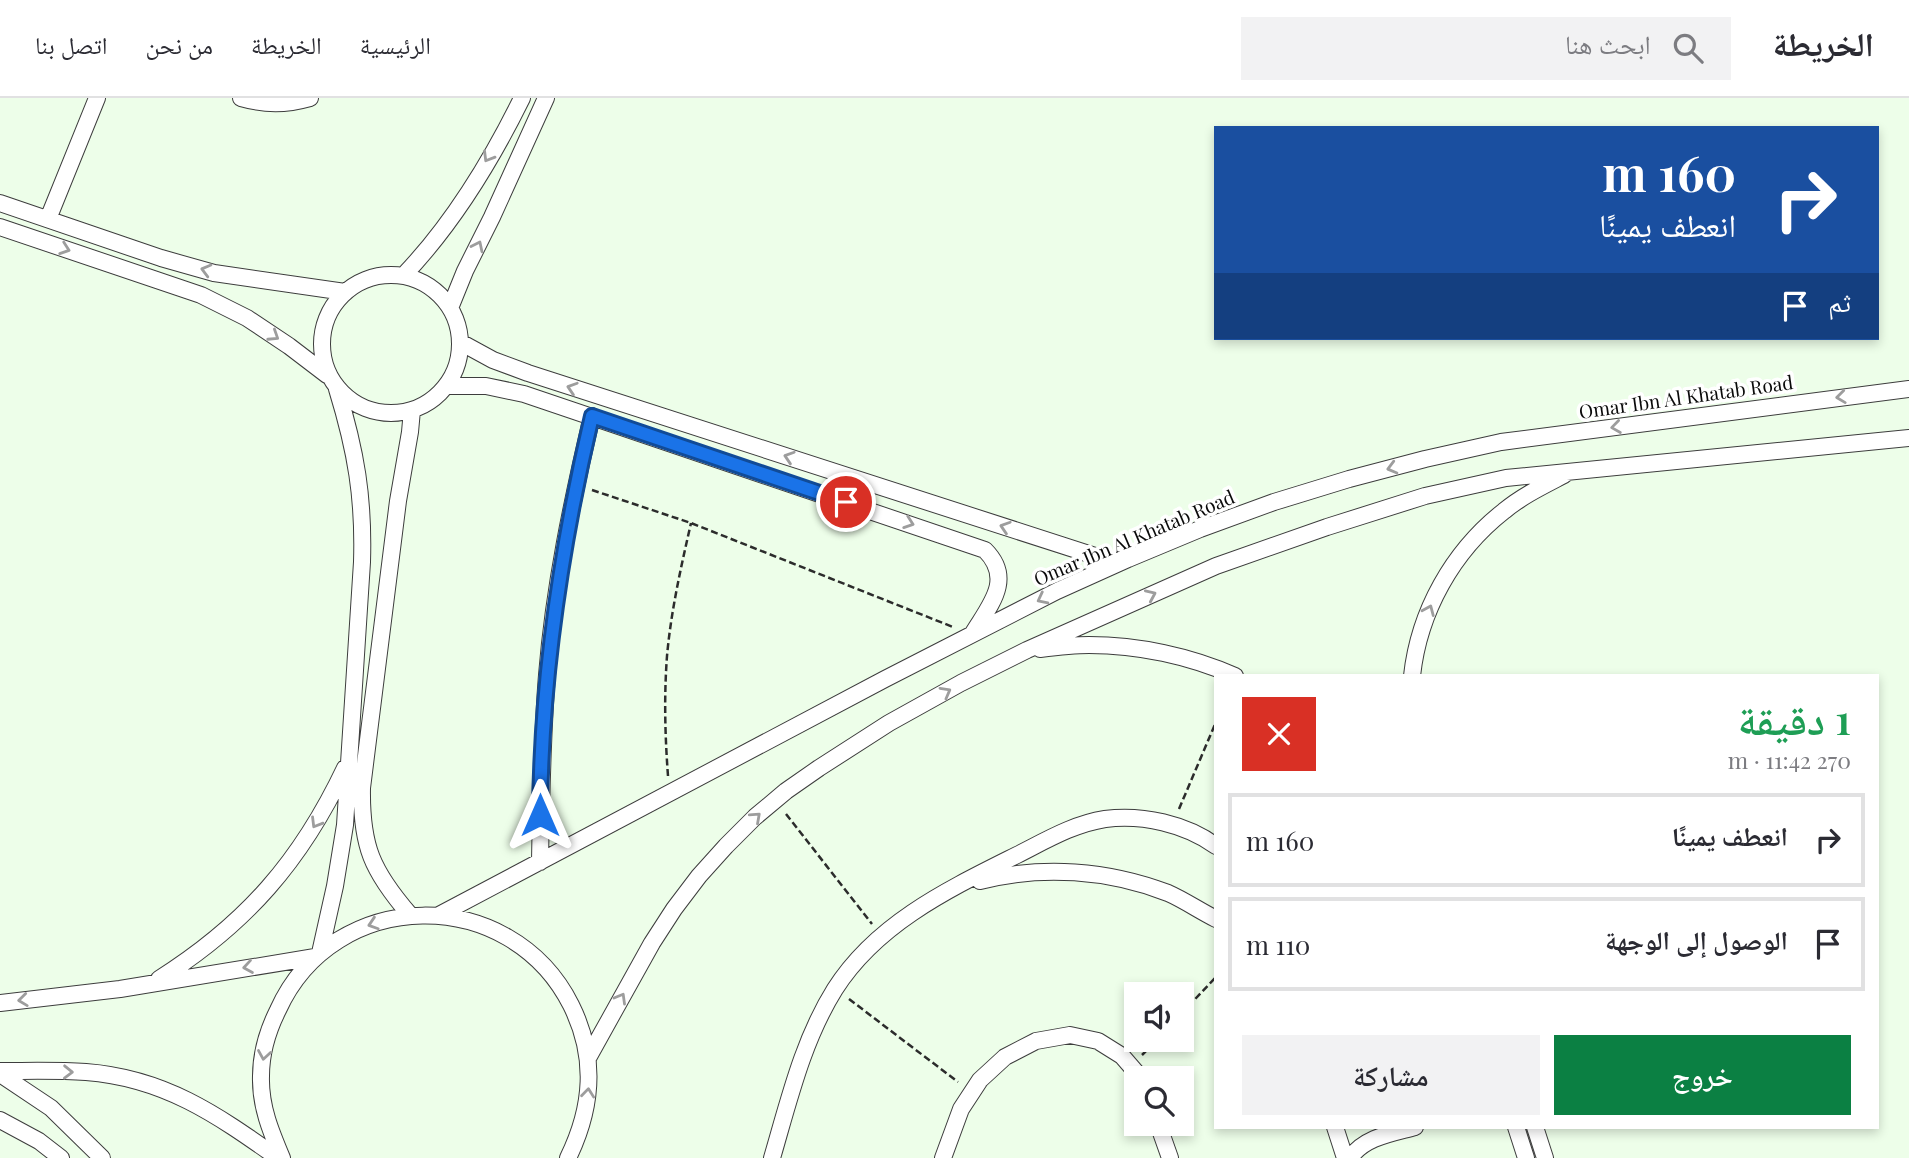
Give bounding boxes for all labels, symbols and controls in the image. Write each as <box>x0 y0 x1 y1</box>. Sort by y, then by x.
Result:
search box <box>1241 17 1731 80</box>
text: الخريطة <box>1773 20 1874 64</box>
text: ابحث هنا <box>1565 26 1651 61</box>
text: اتصل بنا <box>35 28 107 60</box>
text: من نحن <box>145 28 213 60</box>
text: الخريطة <box>251 28 322 60</box>
text: الرئيسية <box>360 28 431 60</box>
icon: search <box>1669 29 1707 67</box>
text: 160 m <box>1602 139 1736 204</box>
one-way arrow <box>484 150 497 163</box>
icon: right <box>1760 154 1851 245</box>
text: انعطف يمينًا <box>1599 202 1736 245</box>
one-way arrow <box>58 241 70 255</box>
one-way arrow <box>469 241 483 253</box>
one-way arrow <box>200 264 212 278</box>
text: ثم <box>1828 284 1851 319</box>
icon: arrive <box>1776 287 1814 325</box>
one-way arrow <box>266 327 279 340</box>
street label: Omar Ibn Al Khatab Road <box>1577 368 1795 424</box>
one-way arrow <box>567 381 579 396</box>
one-way arrow <box>1835 390 1847 405</box>
one-way arrow <box>1610 420 1622 435</box>
one-way arrow <box>783 451 795 466</box>
one-way arrow <box>1386 460 1398 474</box>
pin <box>816 472 876 532</box>
icon: arrive <box>827 483 865 521</box>
street label: Omar Ibn Al Khatab Road <box>1029 483 1238 591</box>
one-way arrow <box>903 515 915 530</box>
one-way arrow <box>1000 521 1012 536</box>
one-way arrow <box>1144 589 1156 603</box>
one-way arrow <box>1037 590 1049 604</box>
one-way arrow <box>1421 605 1435 617</box>
one-way arrow <box>938 687 951 700</box>
text: 1 دقيقة <box>1738 690 1851 746</box>
button: close <box>1242 697 1316 771</box>
text: 270 m · 11:42 <box>1728 744 1851 775</box>
position arrow <box>503 778 577 852</box>
one-way arrow <box>748 812 761 825</box>
one-way arrow <box>312 816 325 829</box>
text: انعطف يمينًا <box>1672 818 1788 853</box>
icon: right <box>1809 821 1847 859</box>
text: 160 m <box>1246 823 1314 858</box>
one-way arrow <box>368 915 380 930</box>
text: الوصول إلى الوجهة <box>1605 922 1788 957</box>
icon: arrive <box>1809 925 1847 963</box>
text: 110 m <box>1246 927 1310 962</box>
one-way arrow <box>242 959 254 974</box>
map controls <box>1124 982 1194 1136</box>
button: sound <box>1124 982 1194 1052</box>
one-way arrow <box>613 992 626 1005</box>
one-way arrow <box>17 993 29 1008</box>
button: مشاركة <box>1242 1035 1540 1115</box>
button: خروج <box>1554 1035 1851 1115</box>
one-way arrow <box>257 1049 272 1061</box>
one-way arrow <box>63 1064 74 1080</box>
button: search <box>1124 1066 1194 1136</box>
one-way arrow <box>580 1088 595 1099</box>

